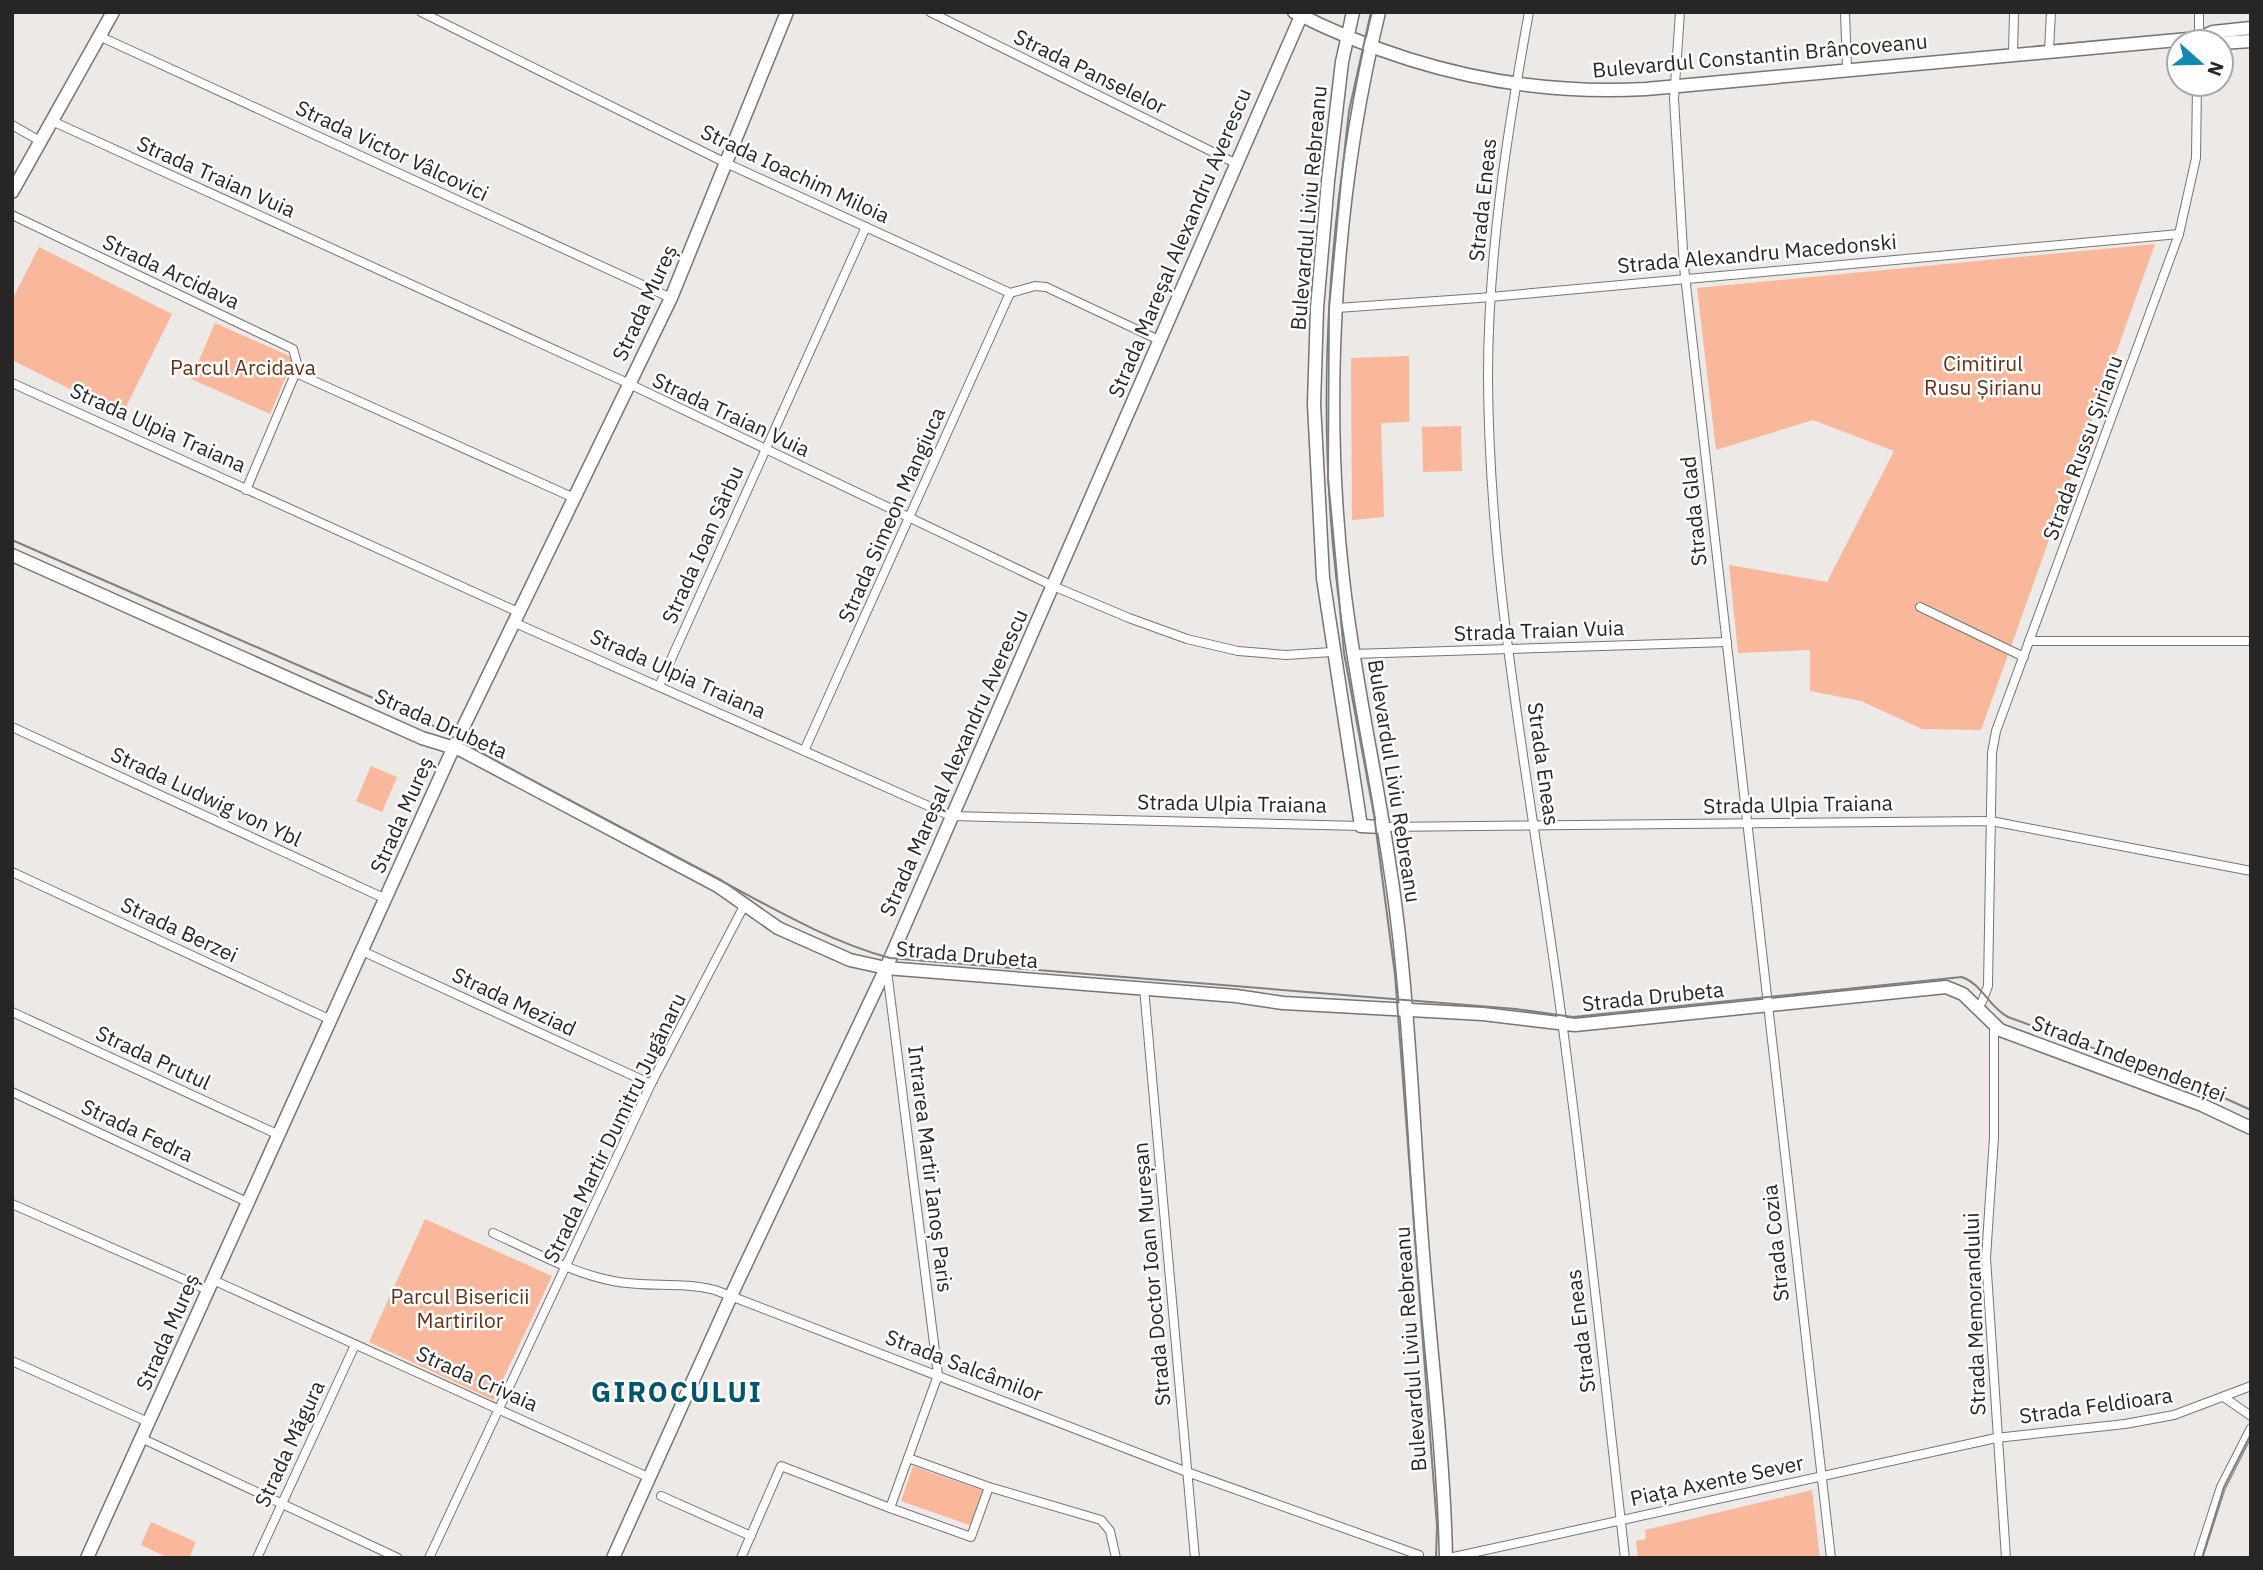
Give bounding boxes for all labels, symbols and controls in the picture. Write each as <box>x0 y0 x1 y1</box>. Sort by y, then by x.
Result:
street label: Strada Panselelor <box>1009 22 1172 120</box>
street label: Bulevardul Constantin Brâncoveanu <box>1591 26 1929 84</box>
north arrow <box>2165 28 2235 98</box>
text: N <box>2202 58 2230 79</box>
street label: Strada Mareșal Alexandru Averescu <box>1101 83 1257 402</box>
street label: Bulevardul Liviu Rebreanu <box>1283 84 1333 332</box>
street label: Strada Victor Vâlcovici <box>292 93 493 207</box>
street label: Strada Ioachim Miloia <box>696 117 894 229</box>
street label: Strada Traian Vuia <box>133 129 300 224</box>
street label: Strada Eneas <box>1462 137 1502 263</box>
street label: Strada Arcidava <box>98 227 245 315</box>
street label: Strada Alexandru Macedonski <box>1616 227 1898 279</box>
street label: Strada Mureș <box>605 240 683 365</box>
park label: Cimitirul Rusu Șirianu <box>1924 349 2042 401</box>
street label: Strada Russu Șirianu <box>2036 351 2129 544</box>
park label: Parcul Arcidava <box>170 353 316 381</box>
street label: Strada Traian Vuia <box>648 365 815 463</box>
street label: Strada Ulpia Traiana <box>66 376 251 478</box>
street label: Strada Simeon Mangiuca <box>831 402 951 627</box>
street label: Strada Glad <box>1673 455 1713 567</box>
street label: Strada Ioan Sârbu <box>655 461 749 628</box>
street label: Strada Mareșal Alexandru Averescu <box>872 604 1034 921</box>
street label: Strada Traian Vuia <box>1453 613 1625 647</box>
street label: Strada Ulpia Traiana <box>586 622 771 724</box>
street label: Bulevardul Liviu Rebreanu <box>1362 657 1428 904</box>
street label: Strada Drubeta <box>370 681 512 765</box>
street label: Strada Eneas <box>1522 701 1566 827</box>
street label: Strada Ludwig von Ybl <box>106 740 307 853</box>
street label: Strada Mureș <box>363 752 439 877</box>
street label: Strada Ulpia Traiana <box>1137 787 1327 819</box>
street label: Strada Ulpia Traiana <box>1703 788 1893 820</box>
street label: Strada Berzei <box>116 890 242 968</box>
street label: Strada Drubeta <box>895 934 1039 974</box>
street label: Strada Meziad <box>448 960 581 1042</box>
street label: Strada Drubeta <box>1580 975 1725 1017</box>
street label: Strada Martir Dumitru Jugănaru <box>536 988 692 1267</box>
street label: Strada Independenței <box>2028 1008 2231 1108</box>
street label: Strada Prutul <box>91 1018 216 1096</box>
street label: Intrarea Martir Ianoș Paris <box>902 1044 960 1294</box>
street label: Strada Fedra <box>77 1092 198 1168</box>
street label: Strada Doctor Ioan Mureșan <box>1126 1141 1176 1407</box>
street label: Strada Cozia <box>1755 1183 1795 1303</box>
street label: Strada Memorandului <box>1956 1212 1992 1416</box>
street label: Bulevardul Liviu Rebreanu <box>1387 1226 1433 1473</box>
street label: Strada Eneas <box>1559 1268 1601 1394</box>
street label: Strada Mureș <box>129 1269 205 1394</box>
park label: Parcul Bisericii Martirilor <box>390 1282 530 1334</box>
street label: Strada Salcâmilor <box>882 1322 1047 1408</box>
street label: Strada Crivaia <box>412 1339 543 1417</box>
district label: GIROCULUI <box>591 1373 763 1410</box>
street label: Strada Măgura <box>247 1376 331 1511</box>
street label: Strada Feldioara <box>2017 1380 2174 1430</box>
street label: Piața Axente Sever <box>1627 1448 1806 1512</box>

